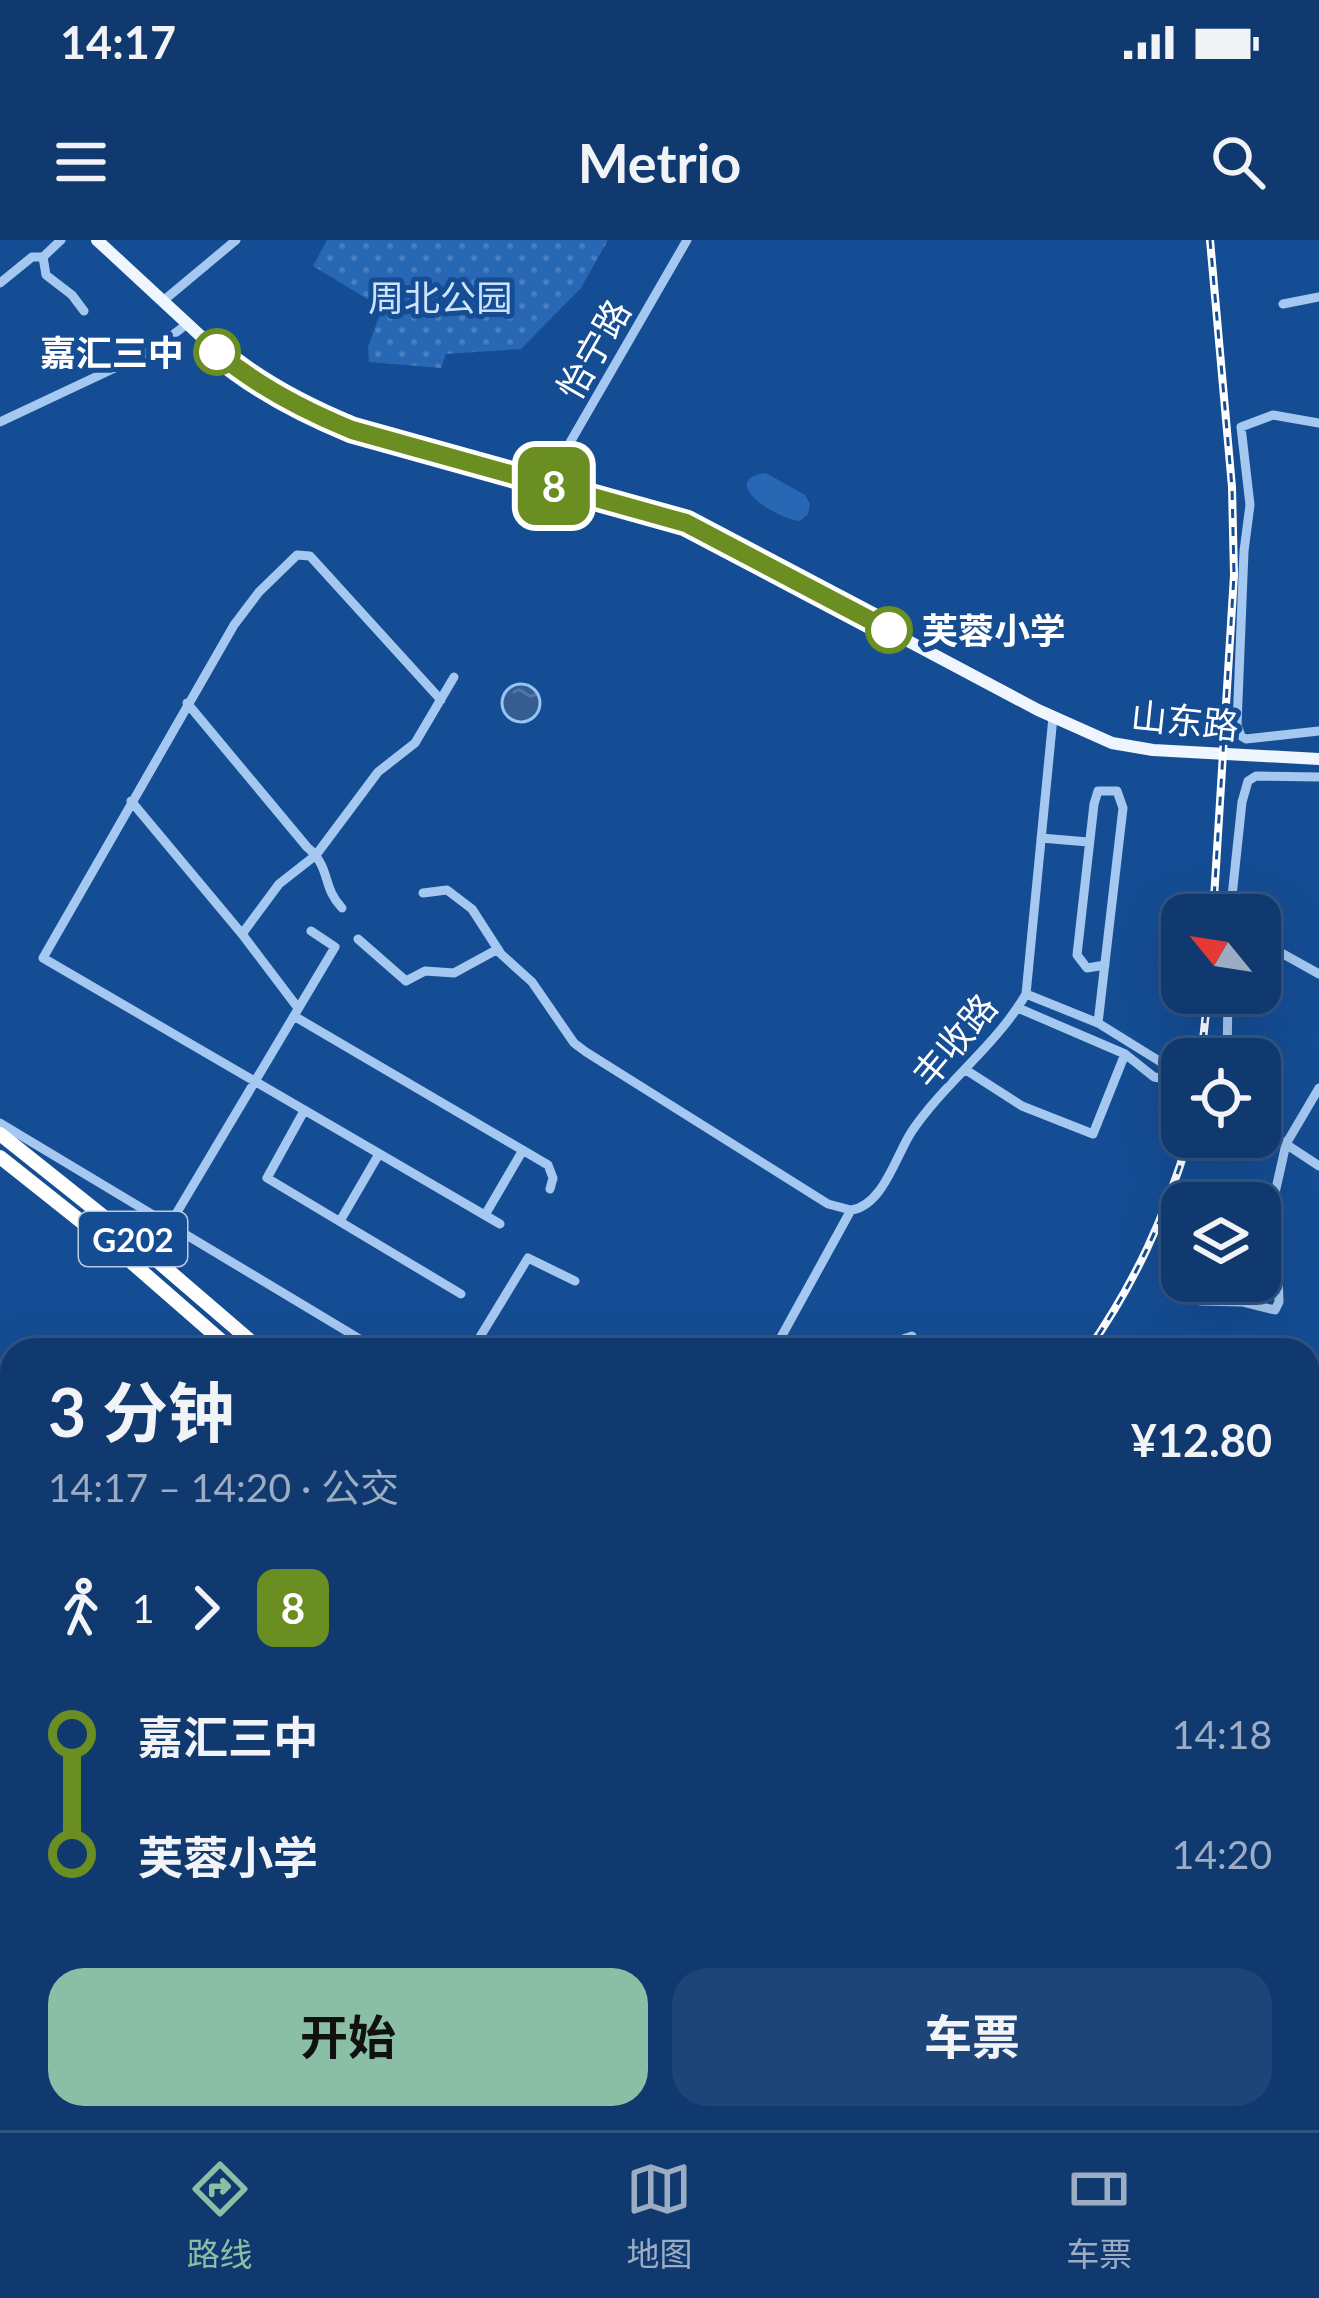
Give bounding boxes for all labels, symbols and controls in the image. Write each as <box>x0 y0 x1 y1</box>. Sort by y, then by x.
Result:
text: 14:17 <box>60 15 176 69</box>
icon: menu <box>48 129 114 195</box>
icon: search <box>1205 129 1271 195</box>
text: Metrio <box>578 130 741 195</box>
park label: 周北公园 <box>368 275 512 319</box>
street label: 怡宁路 <box>547 291 639 407</box>
place label: 嘉汇三中 <box>40 330 184 374</box>
marker: 嘉汇三中 <box>195 330 239 374</box>
line badge: 8 <box>515 447 593 525</box>
text: 8 <box>542 461 566 511</box>
marker: 芙蓉小学 <box>867 608 911 652</box>
place label: 芙蓉小学 <box>922 608 1066 652</box>
street label: 山东路 <box>1129 692 1241 748</box>
north arrow <box>1161 894 1281 1014</box>
map controls <box>1161 894 1281 1302</box>
street label: 丰收路 <box>902 984 1006 1096</box>
button: locate <box>1161 1038 1281 1158</box>
button: layers <box>1161 1182 1281 1302</box>
road number: G202 <box>79 1212 187 1266</box>
text: 3 分钟 <box>48 1372 234 1451</box>
text: ¥12.80 <box>1131 1413 1272 1467</box>
text: 14:17 – 14:20 · 公交 <box>48 1464 399 1510</box>
icon: walk <box>48 1575 114 1641</box>
icon: forward <box>173 1575 239 1641</box>
text: 8 <box>281 1583 305 1633</box>
text: 1 <box>132 1585 155 1631</box>
text: 嘉汇三中 <box>138 1710 318 1764</box>
text: 14:18 <box>1172 1711 1272 1757</box>
text: 芙蓉小学 <box>138 1830 318 1884</box>
text: 14:20 <box>1172 1831 1272 1877</box>
button: 开始 <box>48 1968 648 2106</box>
button: 车票 <box>672 1968 1272 2106</box>
tab: 路线 <box>187 2156 253 2276</box>
tab: 地图 <box>626 2156 692 2276</box>
tab: 车票 <box>1066 2156 1132 2276</box>

